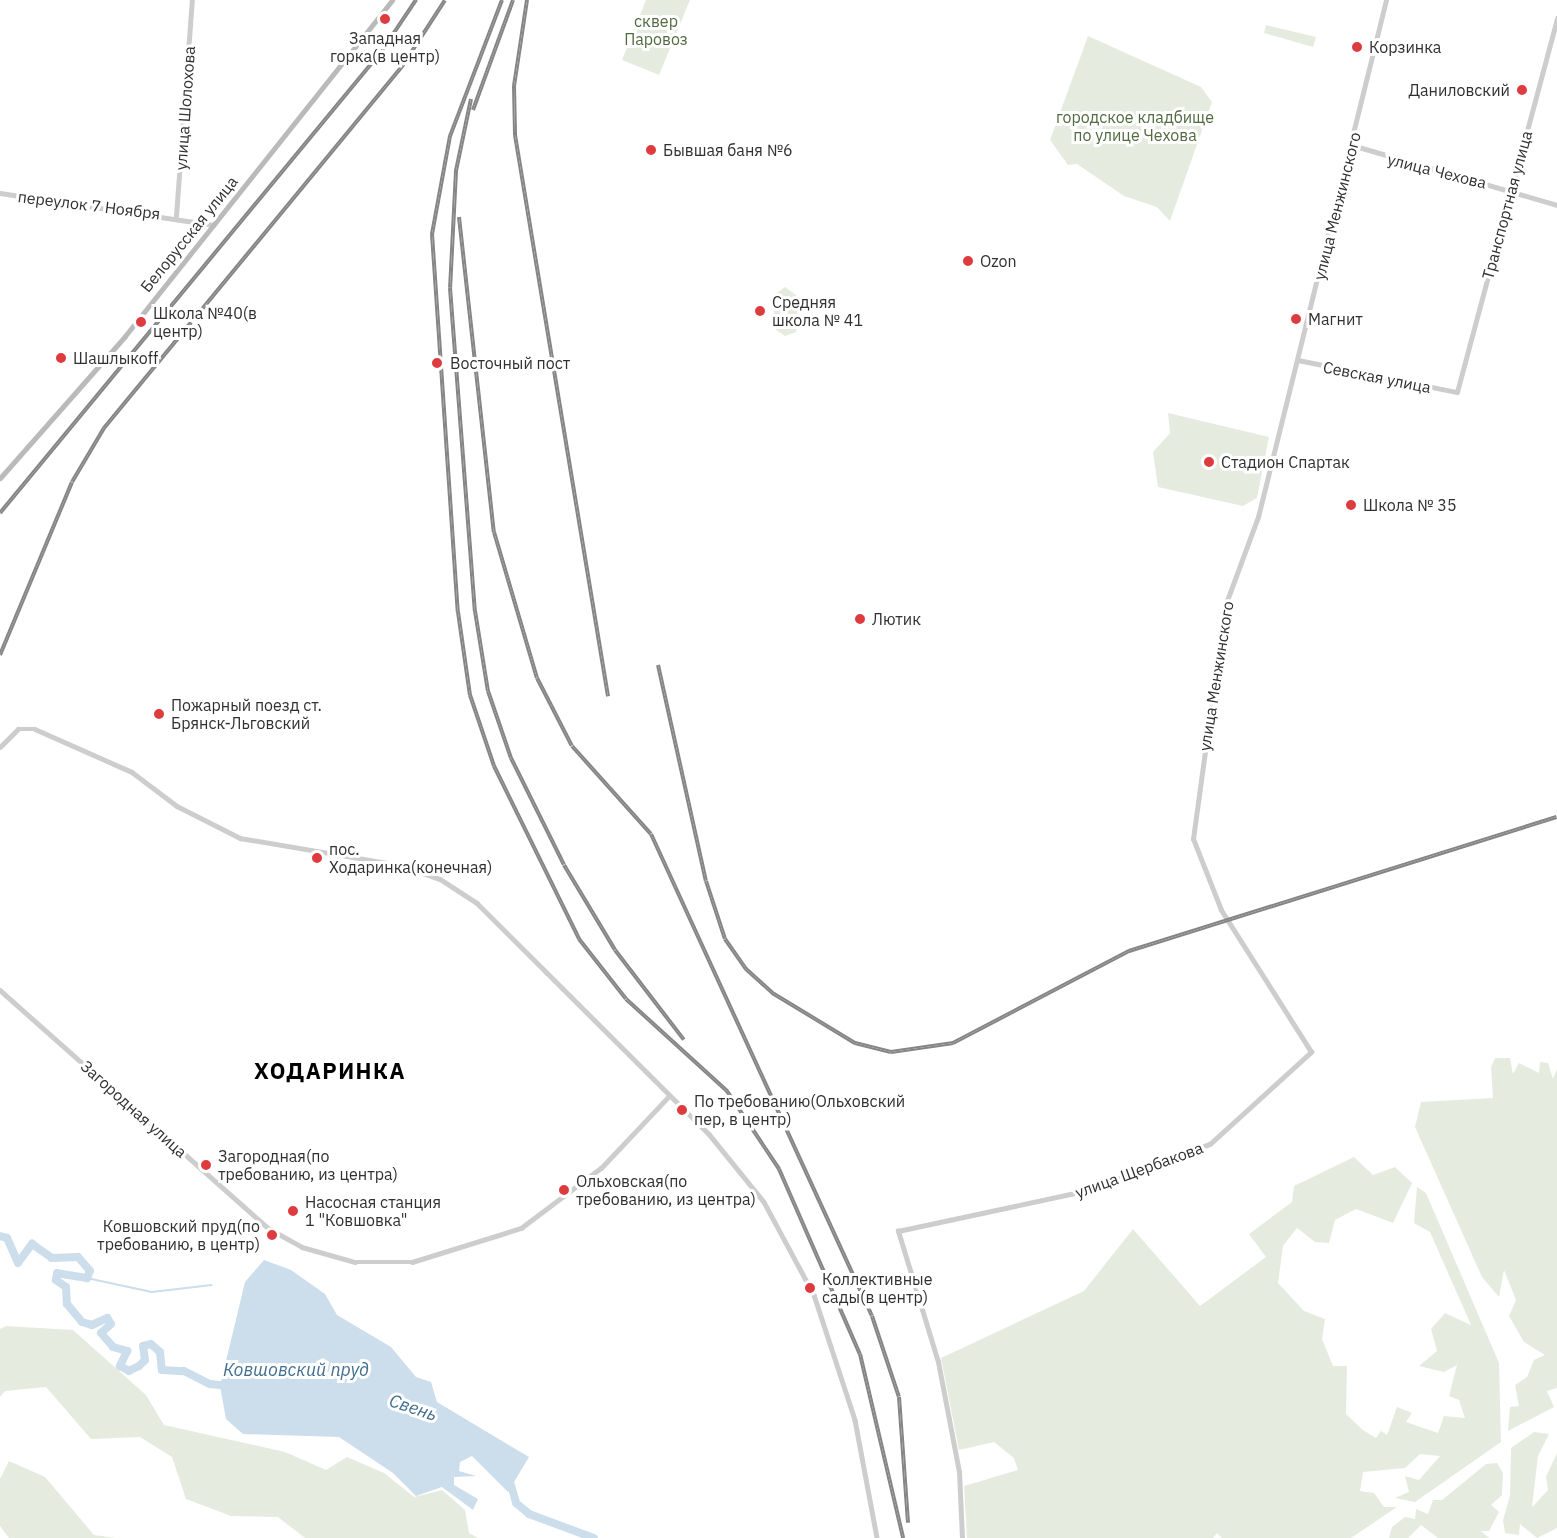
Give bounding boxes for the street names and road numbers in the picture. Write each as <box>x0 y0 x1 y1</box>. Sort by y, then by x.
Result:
street label: улица Шолохова <box>171 45 199 171</box>
street label: Транспортная улица <box>1478 129 1536 281</box>
street label: улица Менжинского <box>1309 130 1365 282</box>
street label: улица Чехова <box>1386 149 1488 193</box>
street label: Белорусская улица <box>136 172 242 296</box>
street label: переулок 7 Ноября <box>17 187 161 223</box>
street label: Севская улица <box>1321 357 1433 397</box>
street label: улица Менжинского <box>1195 600 1237 752</box>
street label: Загородная улица <box>77 1056 191 1162</box>
street label: улица Щербакова <box>1073 1138 1205 1202</box>

